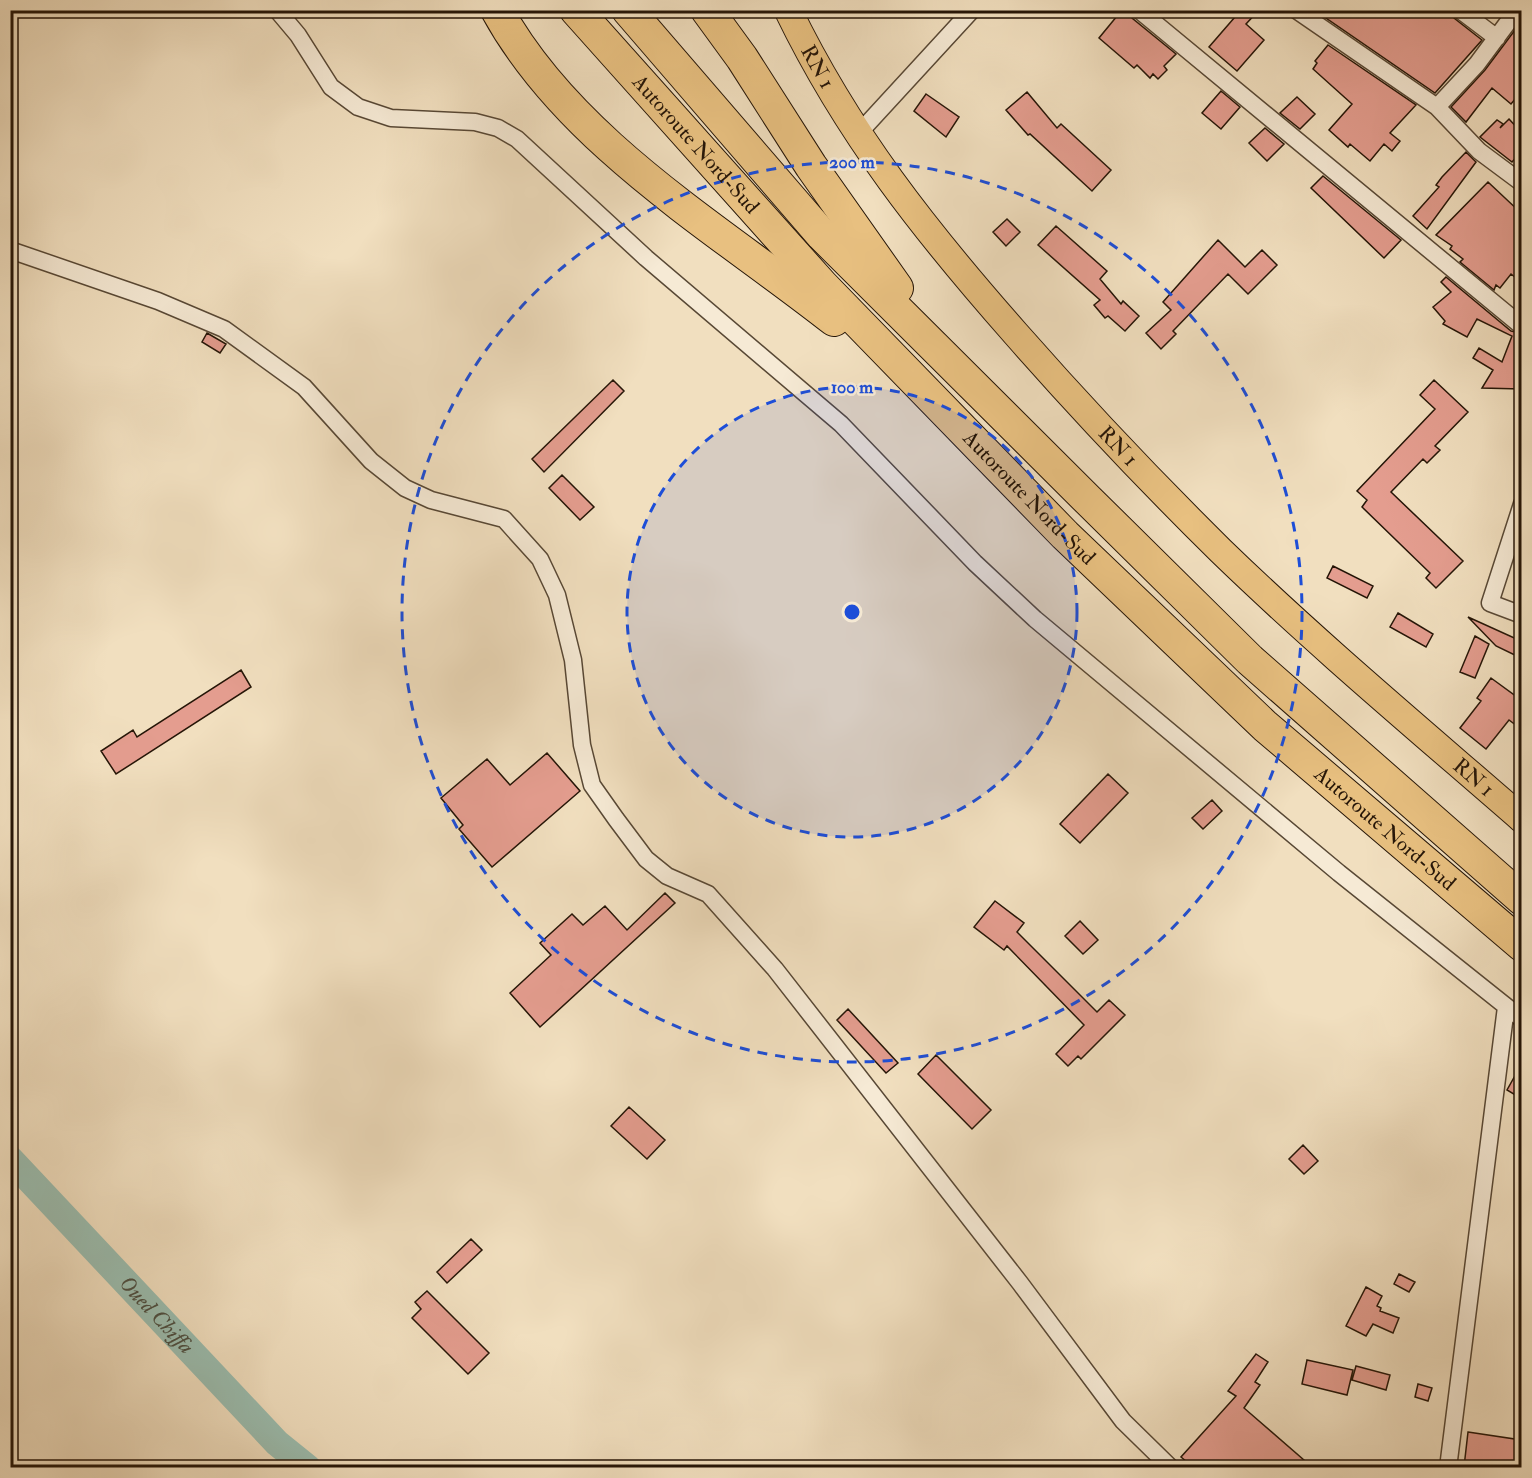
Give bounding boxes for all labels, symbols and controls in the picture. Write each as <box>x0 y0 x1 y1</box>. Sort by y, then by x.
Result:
street label: RN 1 <box>795 40 841 93</box>
street label: Autoroute Nord-Sud <box>626 68 766 220</box>
text: 200 m <box>829 151 876 174</box>
text: 100 m <box>831 376 874 399</box>
street label: RN 1 <box>1093 420 1144 472</box>
street label: Autoroute Nord-Sud <box>957 424 1102 571</box>
centre of rings <box>842 602 862 622</box>
street label: RN 1 <box>1447 752 1500 802</box>
street label: Autoroute Nord-Sud <box>1308 760 1462 897</box>
water label: Oued Chiffa <box>113 1270 200 1360</box>

